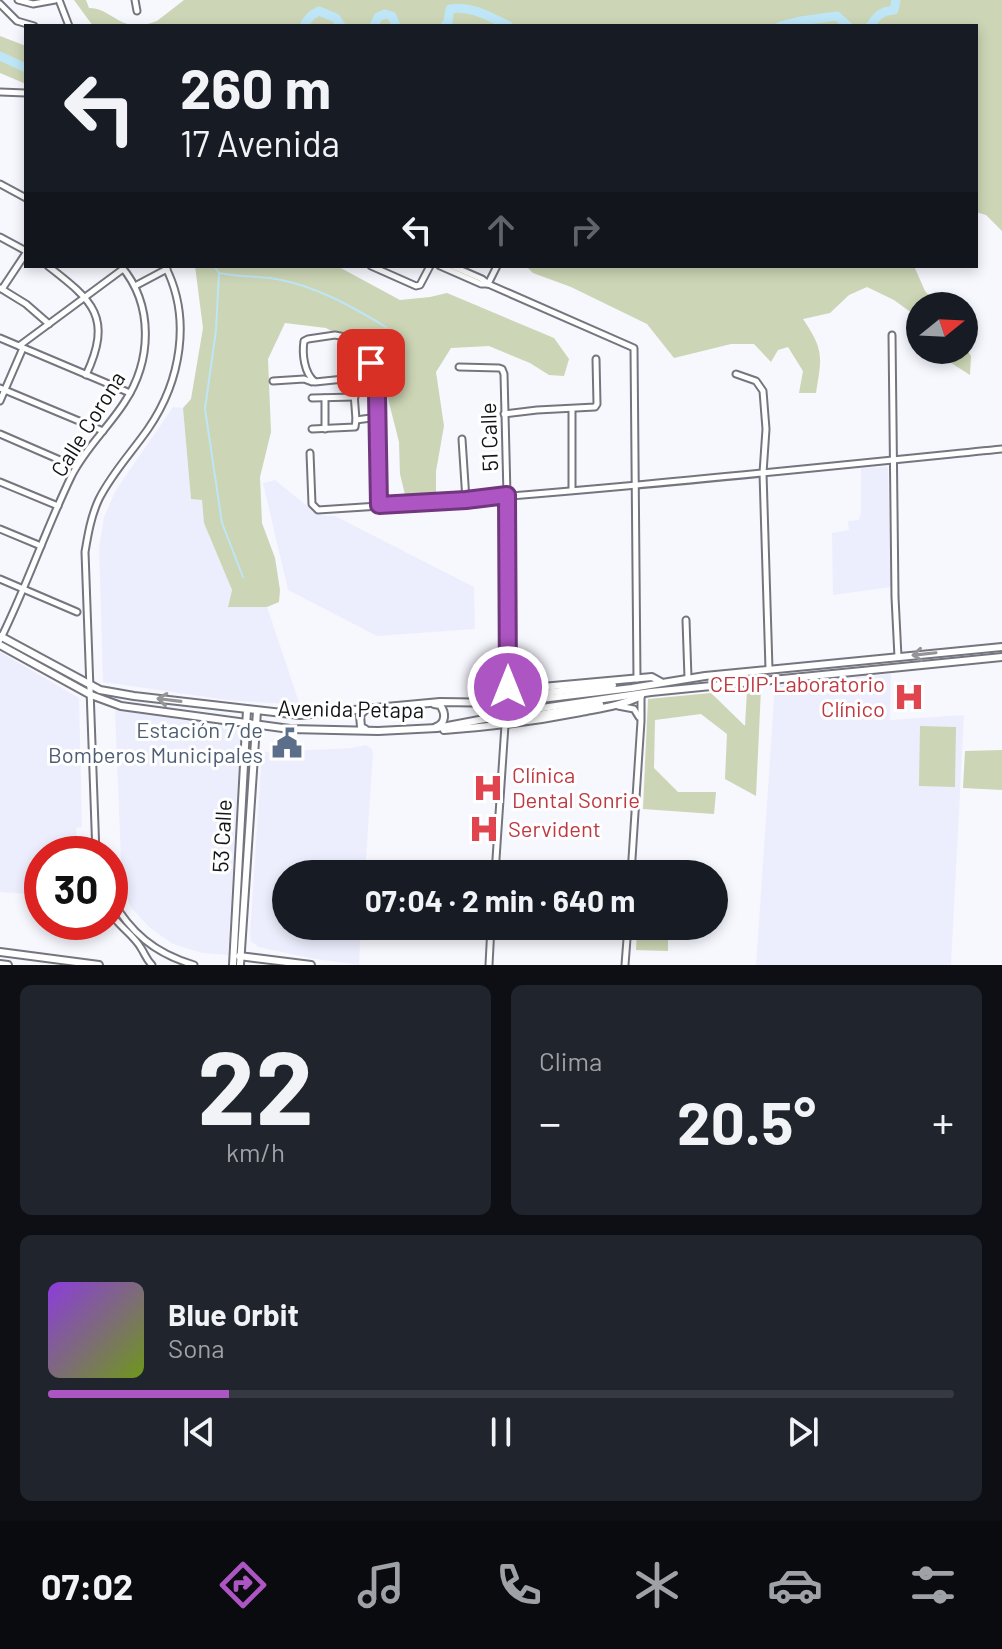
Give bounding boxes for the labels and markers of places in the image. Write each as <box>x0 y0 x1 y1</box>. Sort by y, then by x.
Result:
pin <box>337 329 405 397</box>
place label: CEDIP Laboratorio Clínico <box>710 670 885 721</box>
hospital icon: CEDIP Laboratorio Clínico <box>892 680 926 714</box>
place label: Estación 7 de Bomberos Municipales <box>48 716 263 767</box>
public building icon: Estación 7 de Bomberos Municipales <box>270 726 304 760</box>
place label: Clínica Dental Sonrie <box>512 761 640 812</box>
hospital icon: Clínica Dental Sonrie <box>471 771 505 805</box>
hospital icon: Servident <box>467 812 501 846</box>
place label: Servident <box>508 815 601 841</box>

